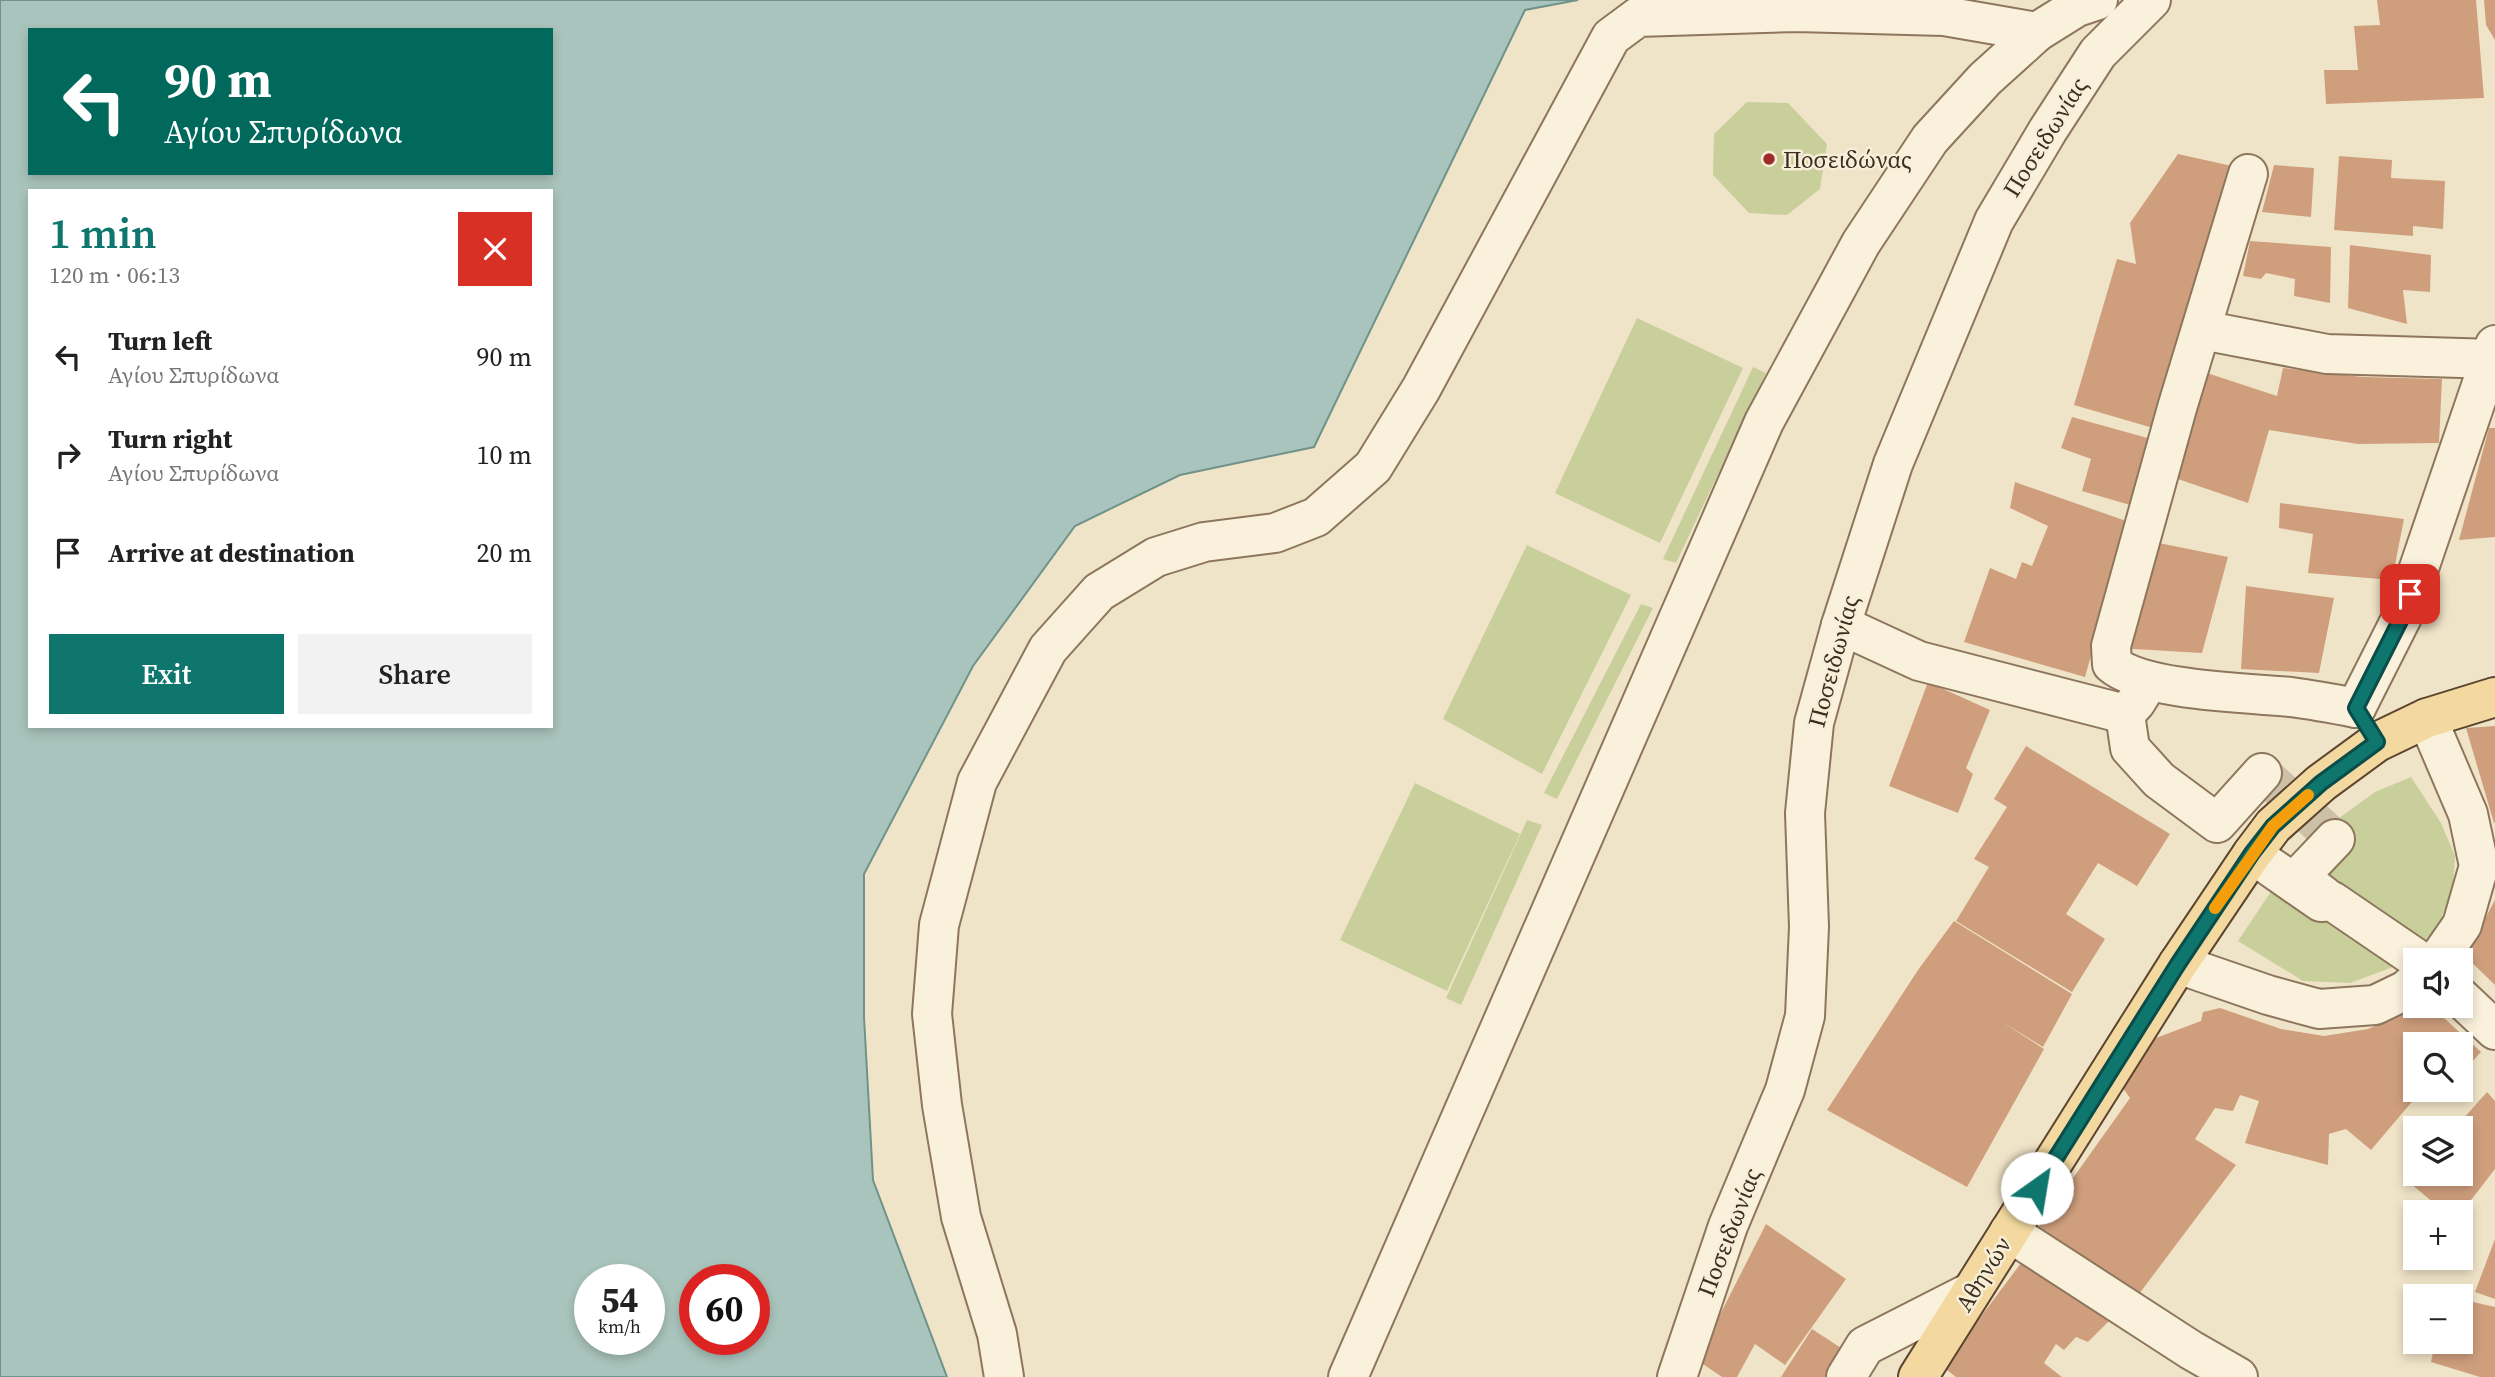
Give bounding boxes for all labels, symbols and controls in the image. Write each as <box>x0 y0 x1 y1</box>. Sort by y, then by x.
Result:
text: 90 m <box>164 46 272 113</box>
icon: left <box>49 56 140 147</box>
street label: Ποσειδωνίας <box>1995 71 2095 203</box>
text: Αγίου Σπυρίδωνα <box>164 110 402 154</box>
place label: Ποσειδώνας <box>1783 143 1912 176</box>
marker: Ποσειδώνας <box>1761 151 1777 167</box>
text: 1 min <box>49 204 157 262</box>
button: close <box>458 212 532 286</box>
text: 120 m · 06:13 <box>49 259 180 291</box>
text: Turn left <box>108 323 212 359</box>
icon: left <box>49 338 87 376</box>
text: 90 m <box>477 339 532 375</box>
text: Αγίου Σπυρίδωνα <box>108 359 279 391</box>
text: Turn right <box>108 421 232 457</box>
icon: right <box>49 436 87 474</box>
text: 10 m <box>477 437 532 473</box>
text: Αγίου Σπυρίδωνα <box>108 457 279 489</box>
icon: arrive <box>49 534 87 572</box>
text: Arrive at destination <box>108 535 355 571</box>
text: 20 m <box>477 535 532 571</box>
pin <box>2380 564 2440 624</box>
icon: arrive <box>2391 575 2429 613</box>
street label: Ποσειδωνίας <box>1799 591 1867 731</box>
button: Exit <box>49 634 284 714</box>
button: Share <box>298 634 532 714</box>
map controls <box>2403 948 2473 1354</box>
button: sound <box>2403 948 2473 1018</box>
button: search <box>2403 1032 2473 1102</box>
button: layers <box>2403 1116 2473 1186</box>
position arrow <box>2000 1151 2074 1225</box>
street label: Ποσειδωνίας <box>1689 1163 1769 1301</box>
button: + <box>2403 1200 2473 1270</box>
street label: Αθηνών <box>1947 1230 2019 1318</box>
speed limit sign: 60 <box>679 1264 770 1355</box>
text: 54 <box>601 1276 638 1324</box>
button: − <box>2403 1284 2473 1354</box>
text: km/h <box>598 1314 641 1339</box>

